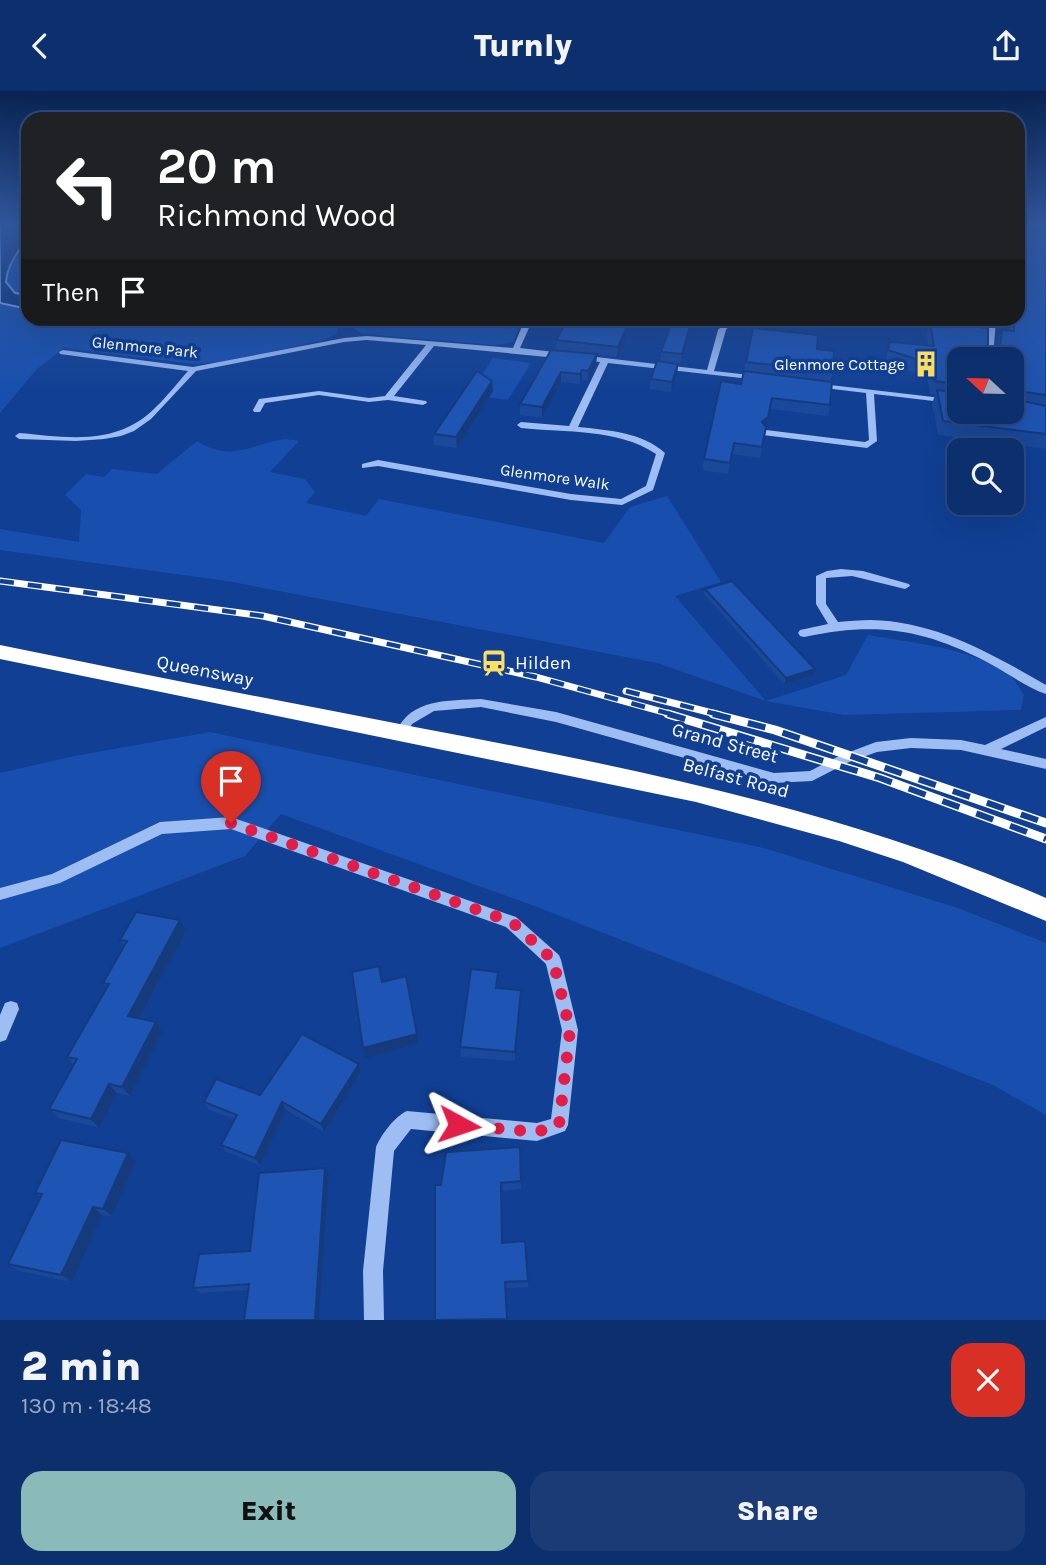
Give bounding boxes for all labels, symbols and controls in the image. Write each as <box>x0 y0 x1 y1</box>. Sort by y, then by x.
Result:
icon: back <box>21 27 59 65</box>
text: Turnly <box>474 27 572 64</box>
icon: share <box>987 27 1025 65</box>
text: 20 m <box>157 138 277 195</box>
icon: left <box>42 140 133 231</box>
text: Richmond Wood <box>157 197 397 234</box>
icon: arrive <box>114 273 152 311</box>
text: Then <box>42 277 100 308</box>
street label: Glenmore Park <box>91 332 199 362</box>
north arrow <box>947 347 1024 423</box>
map controls <box>947 347 1024 515</box>
building icon: Glenmore Cottage <box>911 349 941 379</box>
place label: Glenmore Cottage <box>774 355 905 374</box>
button: search <box>947 438 1024 515</box>
street label: Glenmore Walk <box>499 460 611 494</box>
station icon: Hilden <box>479 648 509 678</box>
street label: Queensway <box>155 651 255 691</box>
place label: Hilden <box>515 652 571 674</box>
street label: Grand Street <box>670 718 780 768</box>
pin <box>201 751 261 823</box>
street label: Belfast Road <box>680 753 792 803</box>
icon: arrive <box>212 762 250 800</box>
position arrow <box>422 1088 496 1162</box>
text: 2 min <box>21 1341 141 1391</box>
button: close <box>951 1343 1025 1417</box>
text: 130 m · 18:48 <box>21 1392 152 1419</box>
button: Exit <box>21 1471 516 1551</box>
button: Share <box>530 1471 1025 1551</box>

